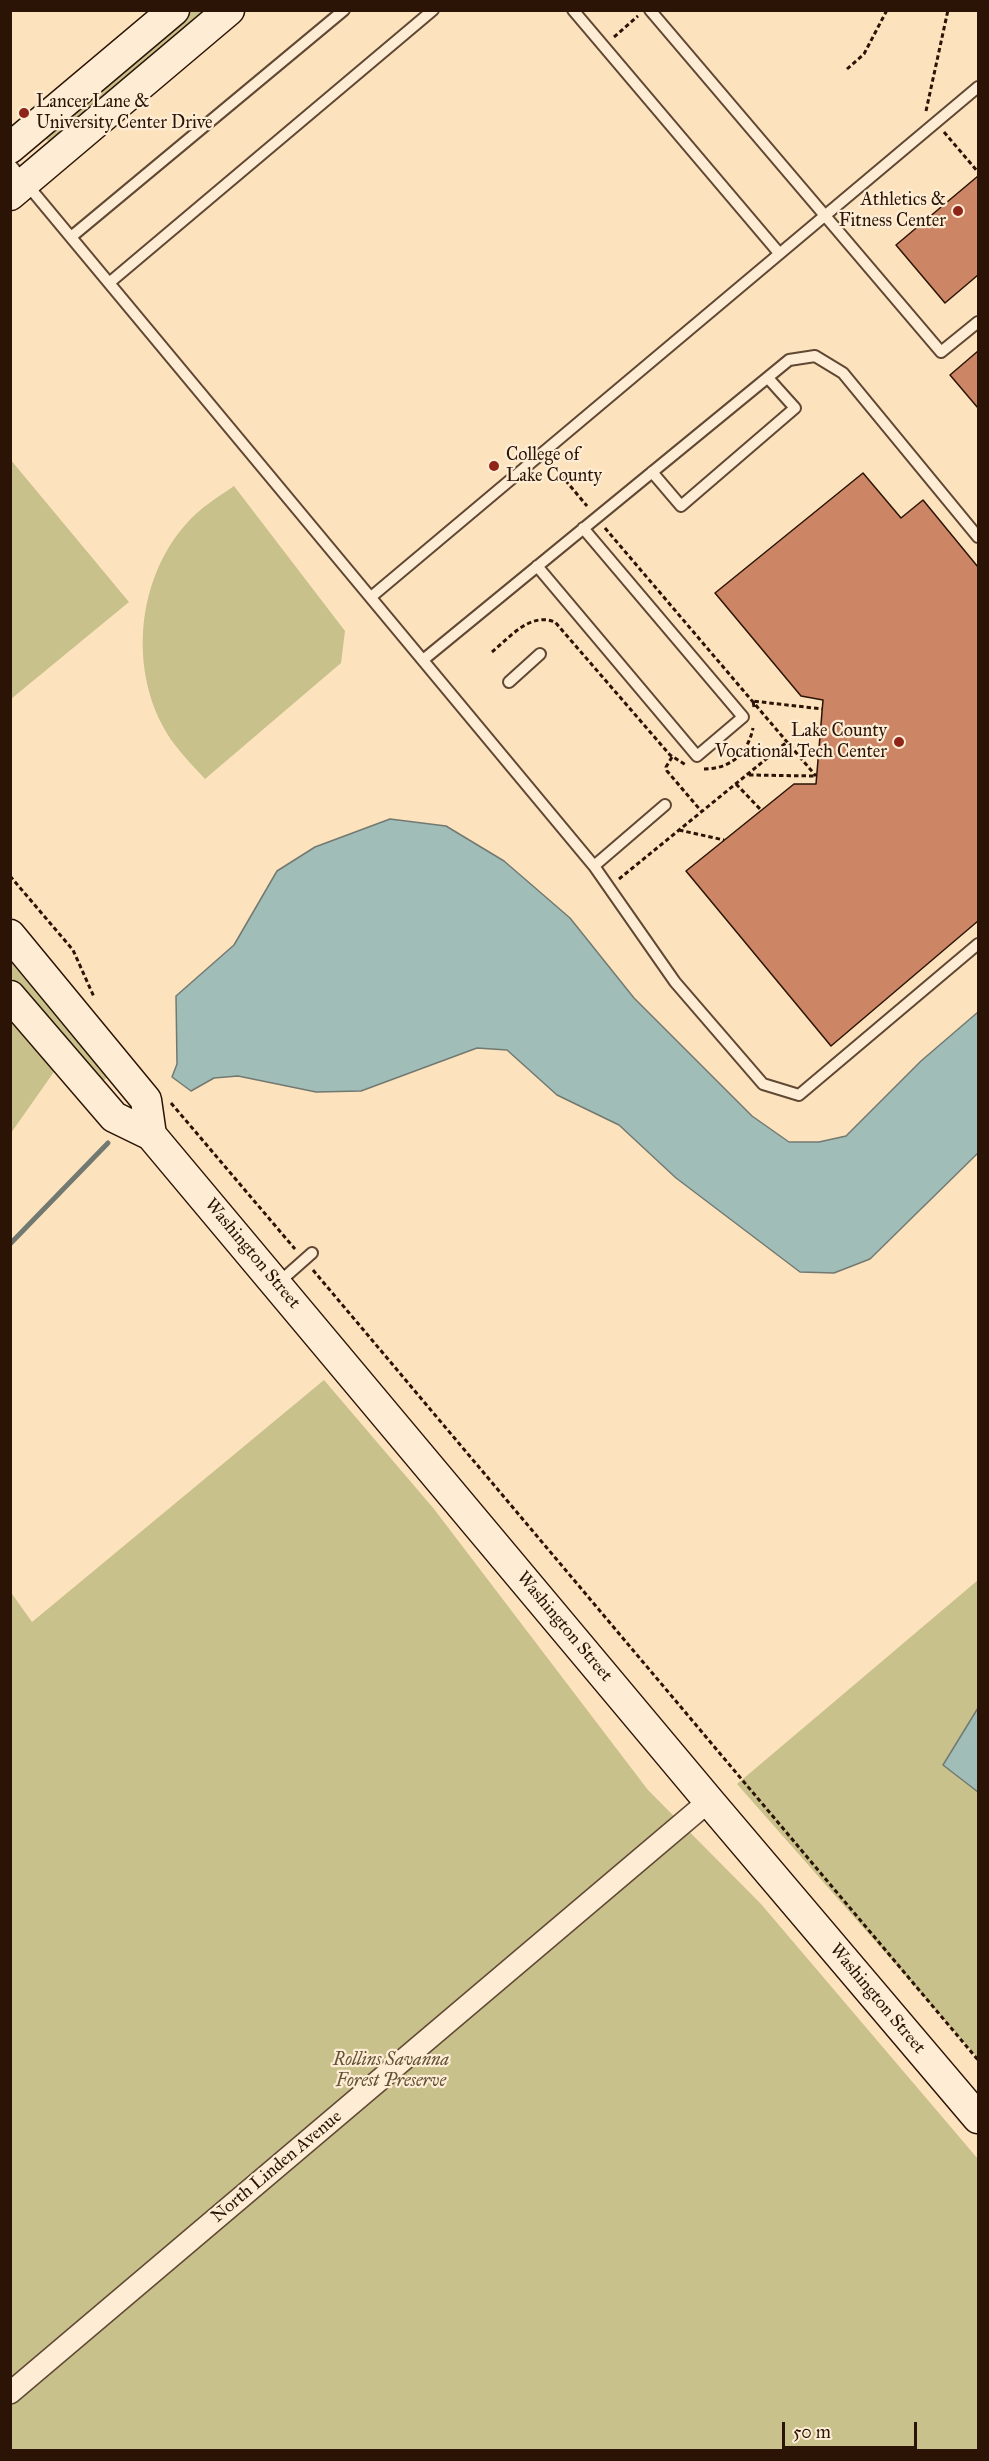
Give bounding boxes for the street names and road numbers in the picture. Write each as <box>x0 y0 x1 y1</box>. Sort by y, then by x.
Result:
street label: Washington Street <box>200 1194 304 1314</box>
street label: Washington Street <box>512 1567 616 1687</box>
street label: Washington Street <box>825 1939 929 2059</box>
street label: North Linden Avenue <box>208 2106 346 2228</box>

